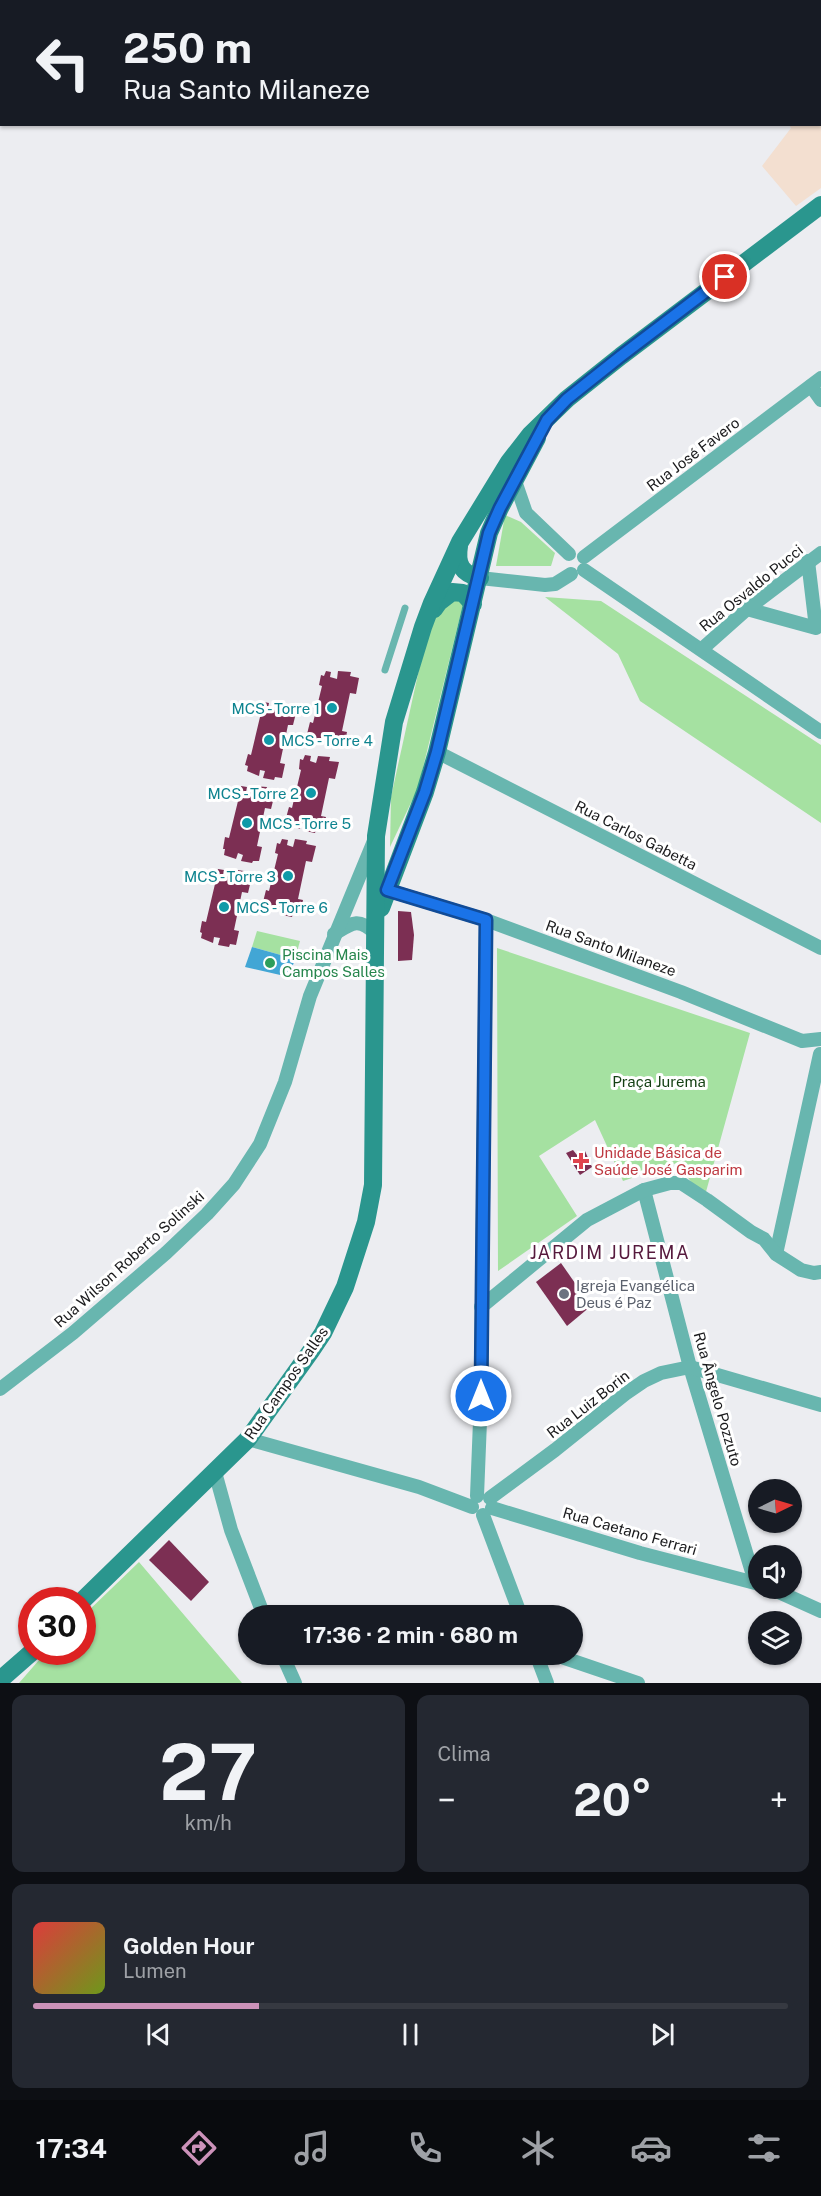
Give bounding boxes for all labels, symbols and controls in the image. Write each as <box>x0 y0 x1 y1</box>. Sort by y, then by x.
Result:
text: 250 m <box>123 23 252 72</box>
icon: left <box>24 24 102 102</box>
text: Rua Santo Milaneze <box>123 73 370 105</box>
pin <box>699 251 750 302</box>
icon: arrive <box>708 260 741 293</box>
street label: Rua José Favero <box>643 414 743 494</box>
street label: Rua Osvaldo Pucci <box>696 541 806 635</box>
place label: MCS - Torre 1 <box>231 700 320 717</box>
marker: MCS - Torre 1 <box>325 701 339 715</box>
place label: MCS - Torre 4 <box>281 732 373 749</box>
marker: MCS - Torre 4 <box>262 733 276 747</box>
place label: MCS - Torre 2 <box>208 785 299 802</box>
marker: MCS - Torre 2 <box>304 786 318 800</box>
street label: Rua Carlos Gabetta <box>572 797 700 873</box>
place label: MCS - Torre 5 <box>259 815 351 832</box>
marker: MCS - Torre 5 <box>240 816 254 830</box>
place label: MCS - Torre 3 <box>184 868 276 885</box>
marker: MCS - Torre 3 <box>281 869 295 883</box>
place label: MCS - Torre 6 <box>236 899 328 916</box>
marker: MCS - Torre 6 <box>217 900 231 914</box>
street label: Rua Santo Milaneze <box>544 917 678 979</box>
place label: Piscina Mais Campos Salles <box>282 946 385 980</box>
marker: Piscina Mais Campos Salles <box>263 956 277 970</box>
park label: Praça Jurema <box>612 1073 706 1090</box>
place label: Unidade Básica de Saúde José Gasparim <box>594 1144 742 1178</box>
marker: Unidade Básica de Saúde José Gasparim <box>572 1152 590 1170</box>
street label: Rua Wilson Roberto Solinski <box>51 1187 207 1331</box>
district label: JARDIM JUREMA <box>530 1242 690 1263</box>
place label: Igreja Evangélica Deus é Paz <box>576 1277 695 1311</box>
marker: Igreja Evangélica Deus é Paz <box>557 1287 571 1301</box>
street label: Rua Campos Salles <box>241 1323 331 1443</box>
street label: Rua Ângelo Pozzuto <box>691 1330 745 1468</box>
position arrow <box>449 1364 513 1428</box>
street label: Rua Luiz Borin <box>544 1367 632 1441</box>
north arrow <box>748 1479 802 1533</box>
map controls <box>748 1479 802 1665</box>
street label: Rua Caetano Ferrari <box>561 1504 699 1558</box>
button: sound <box>748 1545 802 1599</box>
speed limit sign: 30 <box>18 1587 96 1665</box>
button: layers <box>748 1611 802 1665</box>
text: 17:36 · 2 min · 680 m <box>303 1622 518 1648</box>
text: 27 <box>159 1726 257 1818</box>
text: Clima <box>438 1742 491 1766</box>
text: 20° <box>573 1773 652 1826</box>
text: − <box>438 1781 456 1819</box>
text: + <box>770 1781 788 1819</box>
text: km/h <box>185 1811 232 1835</box>
text: Golden Hour <box>123 1933 254 1959</box>
text: Lumen <box>123 1959 187 1983</box>
icon: previous <box>142 2018 175 2051</box>
icon: pause <box>394 2018 427 2051</box>
icon: next <box>646 2018 679 2051</box>
icon: directions <box>178 2127 220 2169</box>
icon: music <box>291 2127 333 2169</box>
icon: phone <box>404 2127 446 2169</box>
icon: climate <box>517 2127 559 2169</box>
icon: car <box>630 2127 672 2169</box>
icon: filters <box>743 2127 785 2169</box>
text: 17:34 <box>36 2132 107 2164</box>

